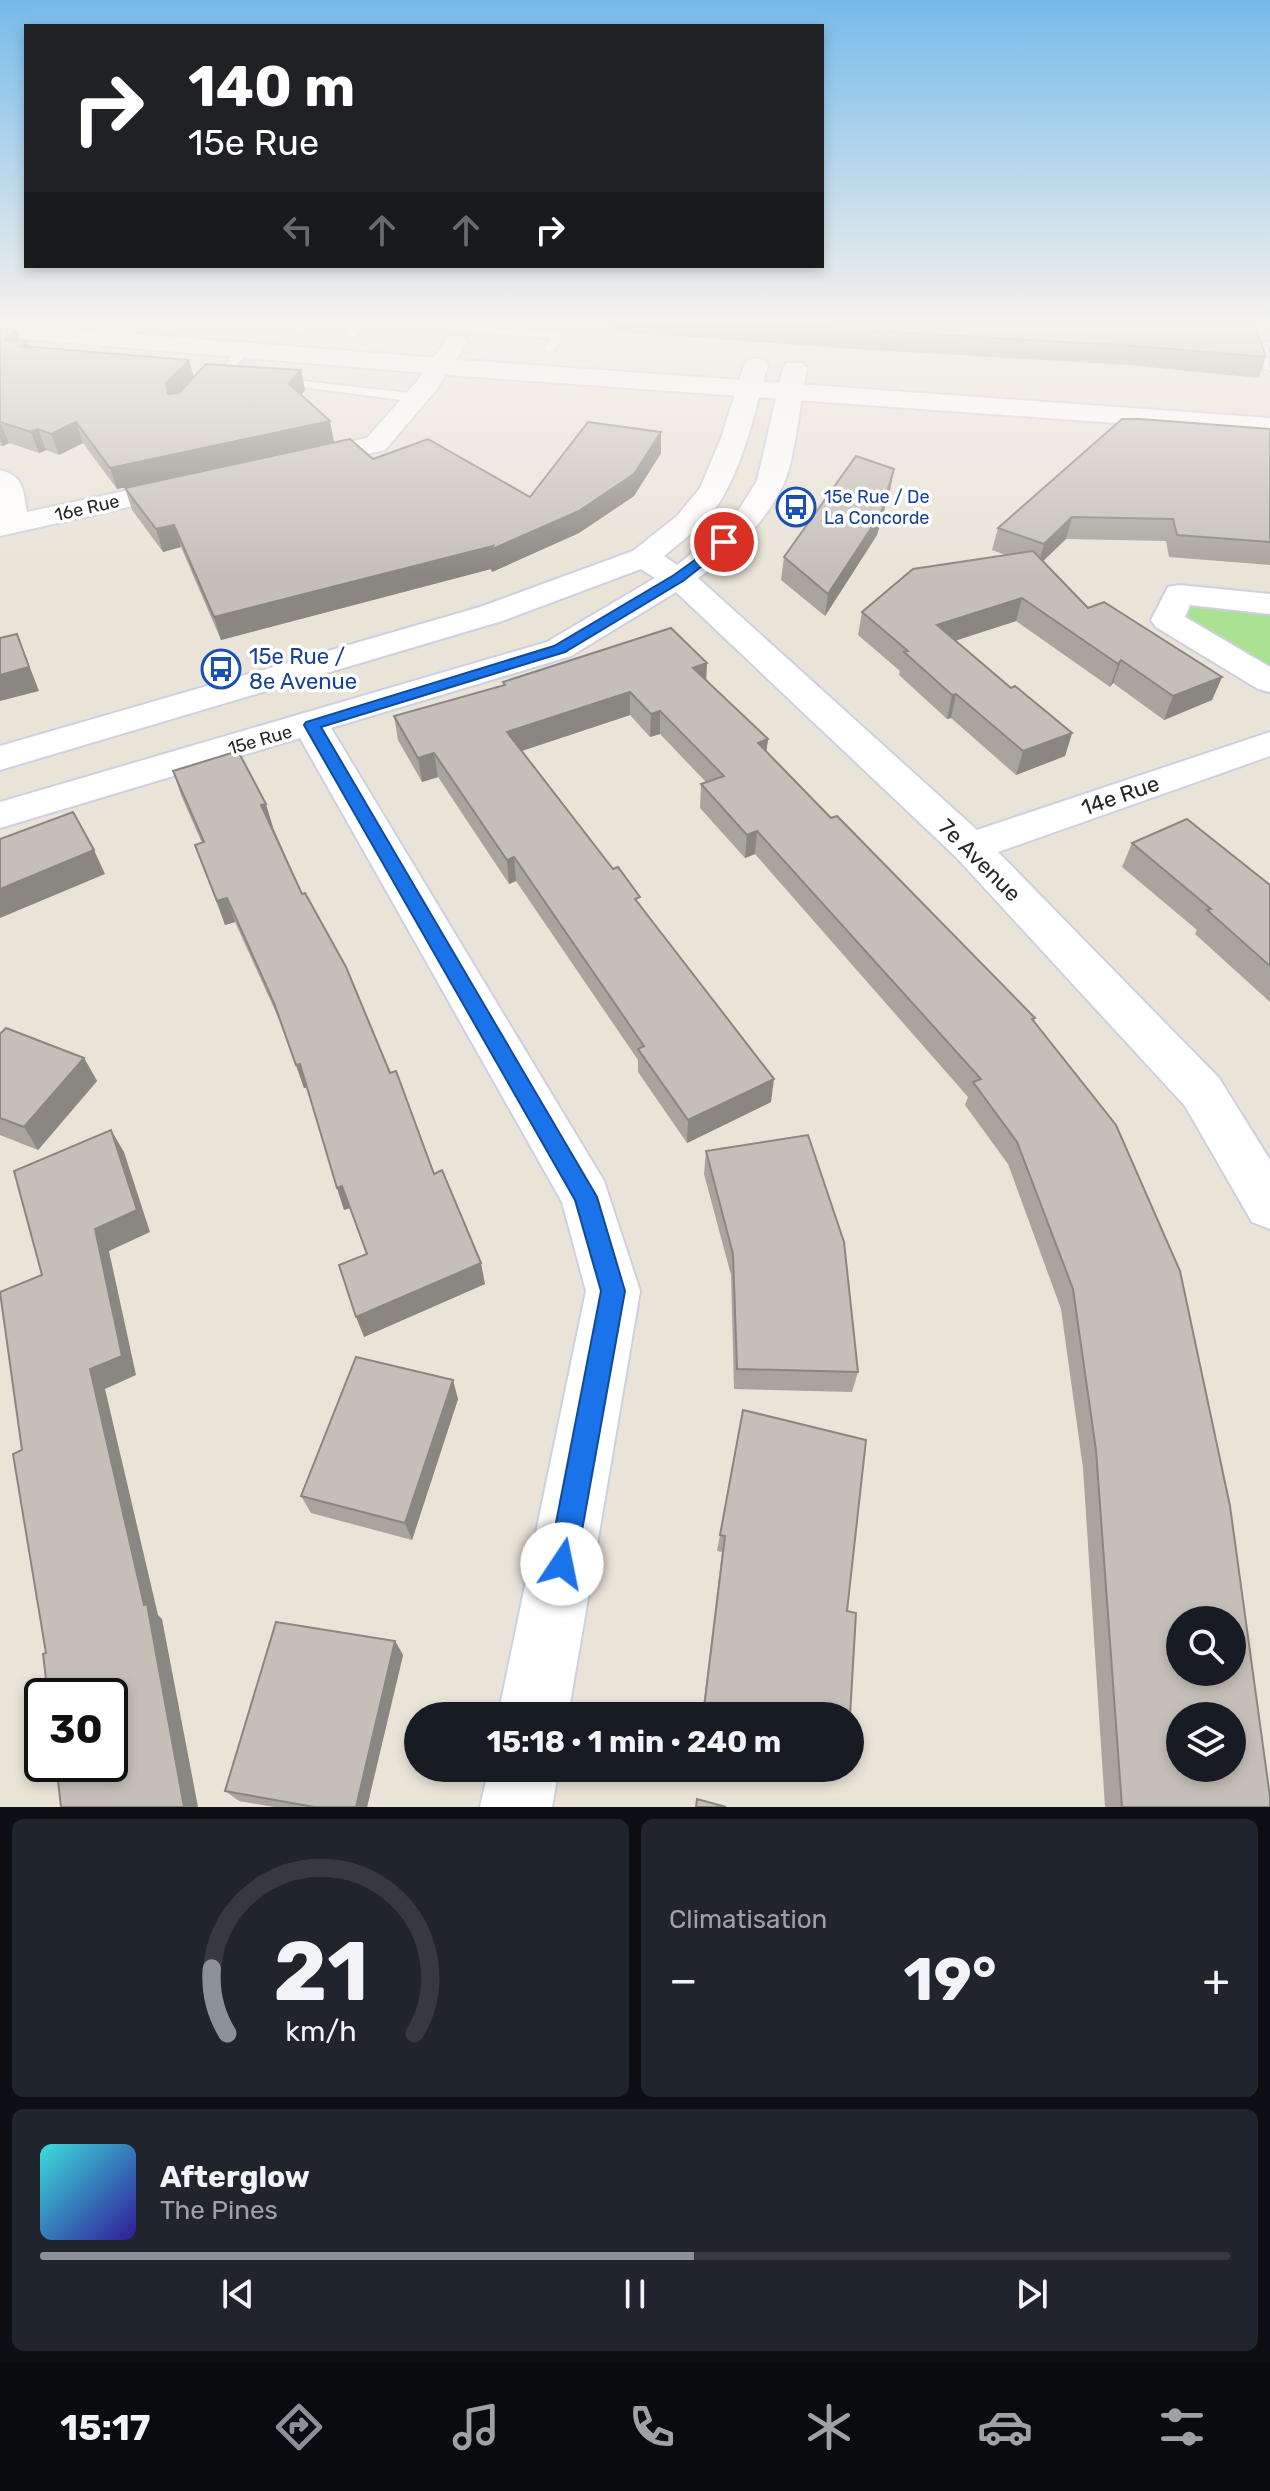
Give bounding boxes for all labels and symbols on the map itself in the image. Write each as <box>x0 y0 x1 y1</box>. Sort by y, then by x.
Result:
bus stop icon: 15e Rue / De La Concorde <box>775 486 817 528</box>
place label: 15e Rue / De La Concorde <box>824 486 930 529</box>
street label: 16e Rue <box>52 490 122 526</box>
pin <box>690 508 758 576</box>
place label: 15e Rue / 8e Avenue <box>249 643 357 695</box>
bus stop icon: 15e Rue / 8e Avenue <box>200 648 242 690</box>
street label: 15e Rue <box>225 720 295 760</box>
street label: 14e Rue <box>1078 770 1163 821</box>
street label: 7e Avenue <box>933 814 1026 907</box>
position arrow <box>520 1522 604 1606</box>
speed limit sign: 30 <box>24 1678 128 1782</box>

